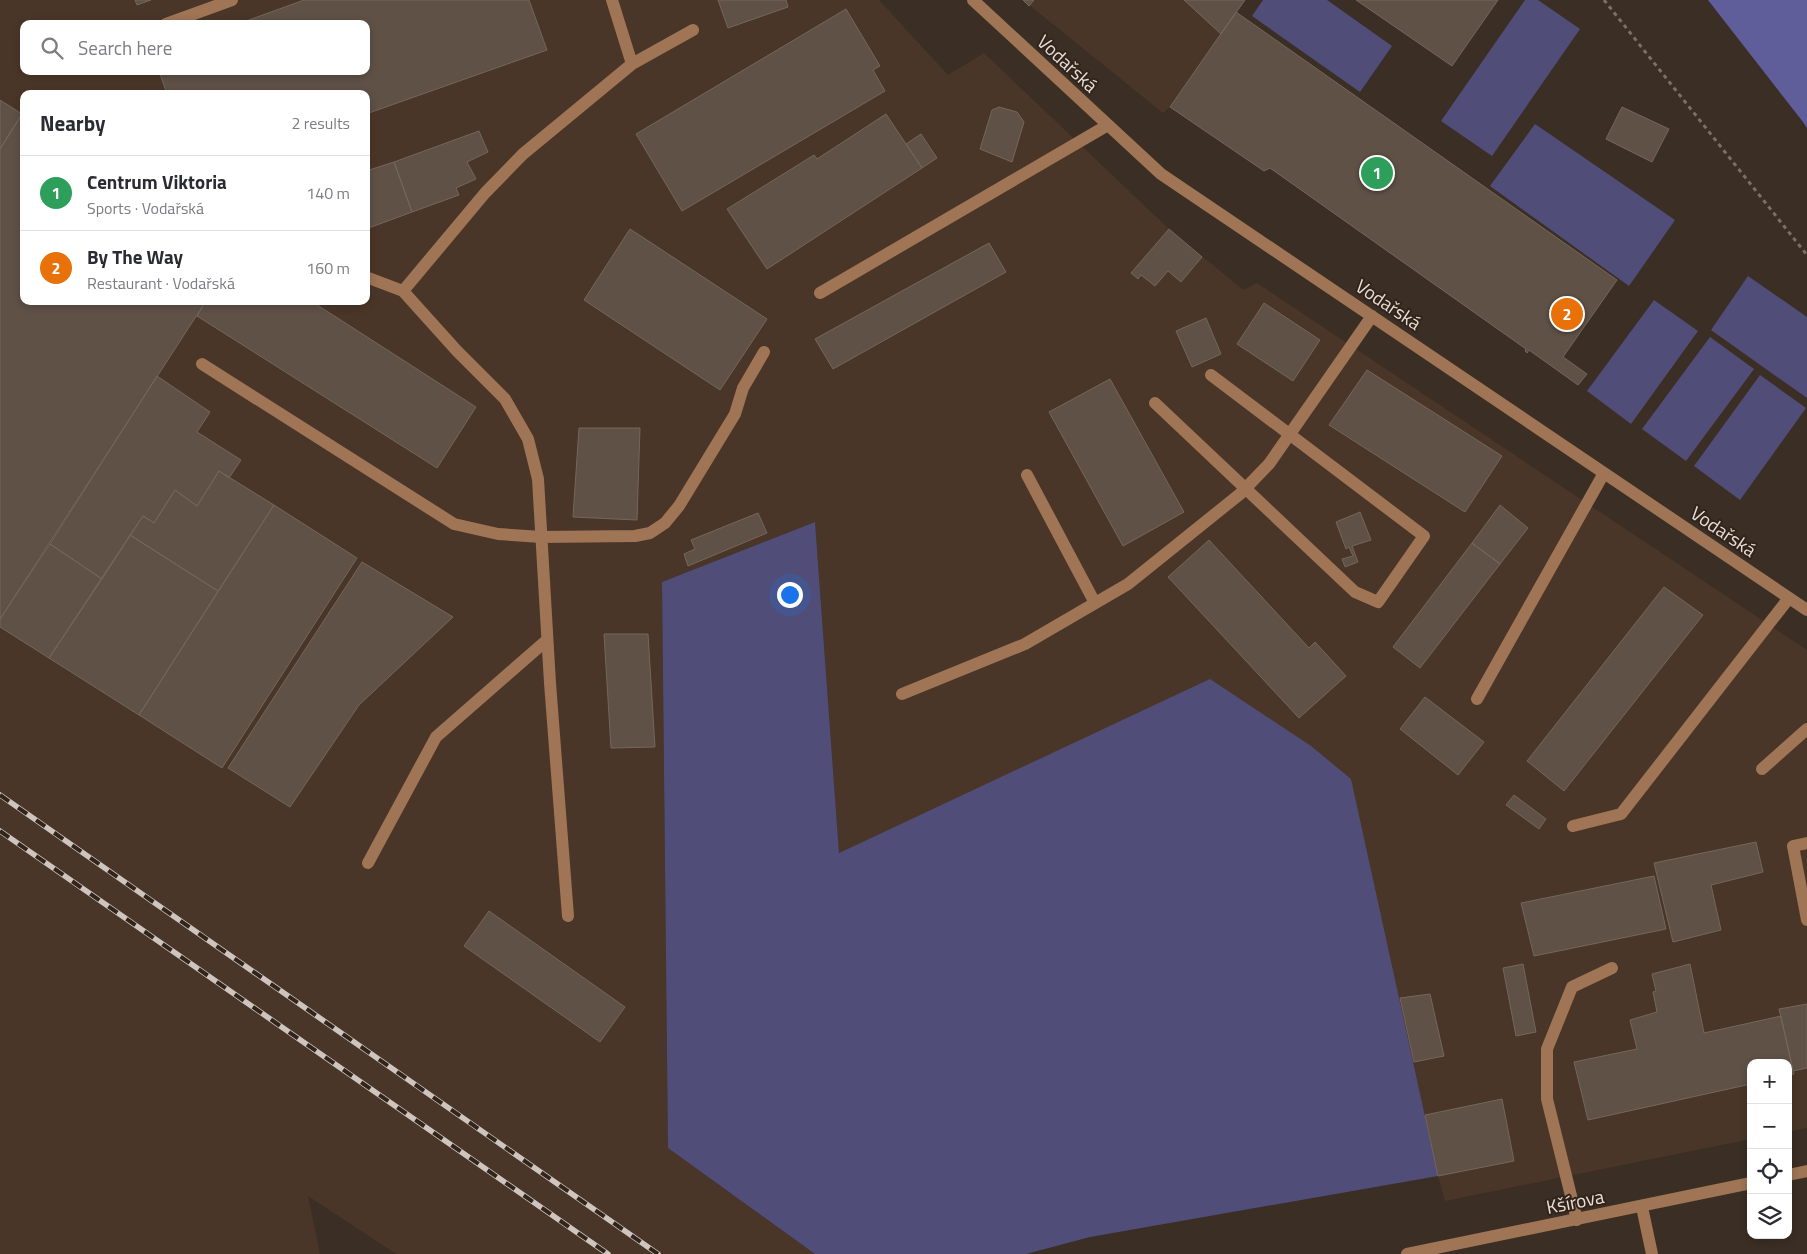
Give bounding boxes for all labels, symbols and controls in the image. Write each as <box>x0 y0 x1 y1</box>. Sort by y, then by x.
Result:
search box <box>20 20 370 75</box>
street label: Vodařská <box>1031 27 1105 99</box>
text: Search here <box>78 33 172 62</box>
icon: search <box>38 34 66 62</box>
text: Nearby <box>40 107 105 139</box>
text: 2 results <box>291 111 350 135</box>
pin: 1 <box>1361 154 1393 192</box>
text: Centrum Viktoria <box>87 167 227 196</box>
text: 1 <box>52 181 60 205</box>
text: 140 m <box>306 181 350 205</box>
text: Sports · Vodařská <box>87 196 204 220</box>
text: By The Way <box>87 242 183 271</box>
text: 2 <box>52 256 60 280</box>
text: 160 m <box>306 256 350 280</box>
text: Restaurant · Vodařská <box>87 271 235 295</box>
street label: Vodařská <box>1350 271 1428 337</box>
pin: 2 <box>1551 295 1583 333</box>
street label: Vodařská <box>1685 498 1763 564</box>
your location <box>777 582 803 608</box>
map controls <box>1747 1059 1792 1239</box>
button: + <box>1747 1059 1792 1104</box>
button: − <box>1747 1104 1792 1149</box>
button: locate <box>1747 1149 1792 1194</box>
street label: Kšírova <box>1543 1181 1607 1221</box>
button: layers <box>1747 1194 1792 1239</box>

